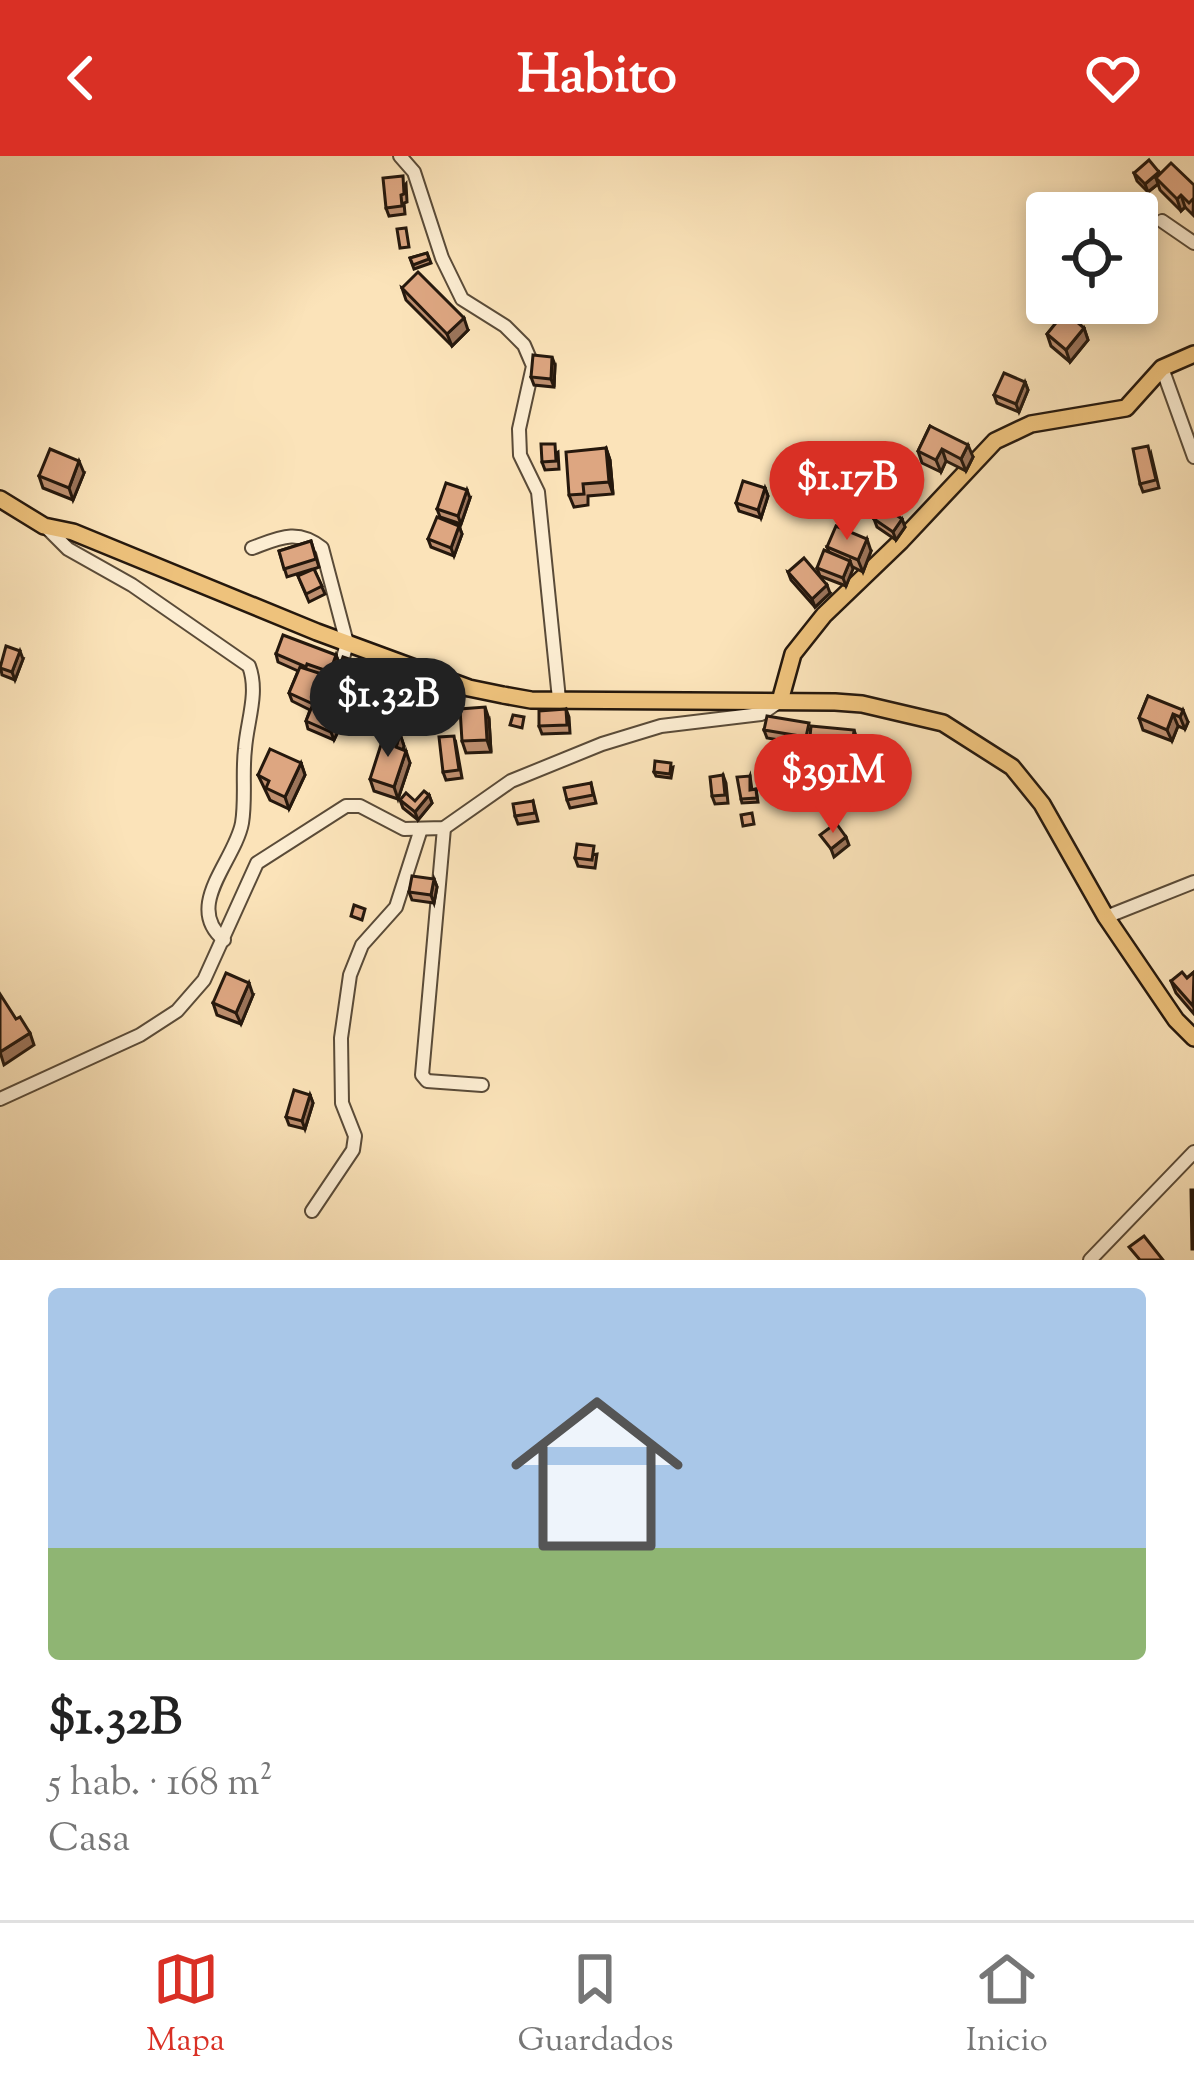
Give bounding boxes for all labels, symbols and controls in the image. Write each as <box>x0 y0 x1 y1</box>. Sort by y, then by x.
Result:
text: Habito <box>517 39 677 117</box>
icon: back <box>48 45 114 111</box>
icon: heart <box>1080 45 1146 111</box>
map controls <box>1026 192 1158 324</box>
button: locate <box>1026 192 1158 324</box>
pin: $1.17B <box>749 441 945 543</box>
text: $1.17B <box>796 452 898 508</box>
pin: $1.32B <box>290 658 486 760</box>
text: $1.32B <box>337 669 439 725</box>
pin: $391M <box>749 734 917 836</box>
text: $391M <box>781 745 885 801</box>
icon: home <box>489 1366 705 1582</box>
text: $1.32B <box>48 1684 182 1757</box>
text: 5 hab. · 168 m² <box>48 1757 273 1813</box>
text: Casa <box>48 1813 130 1869</box>
tab: Mapa <box>146 1946 225 2066</box>
tab: Guardados <box>518 1946 673 2066</box>
tab: Inicio <box>966 1946 1048 2066</box>

